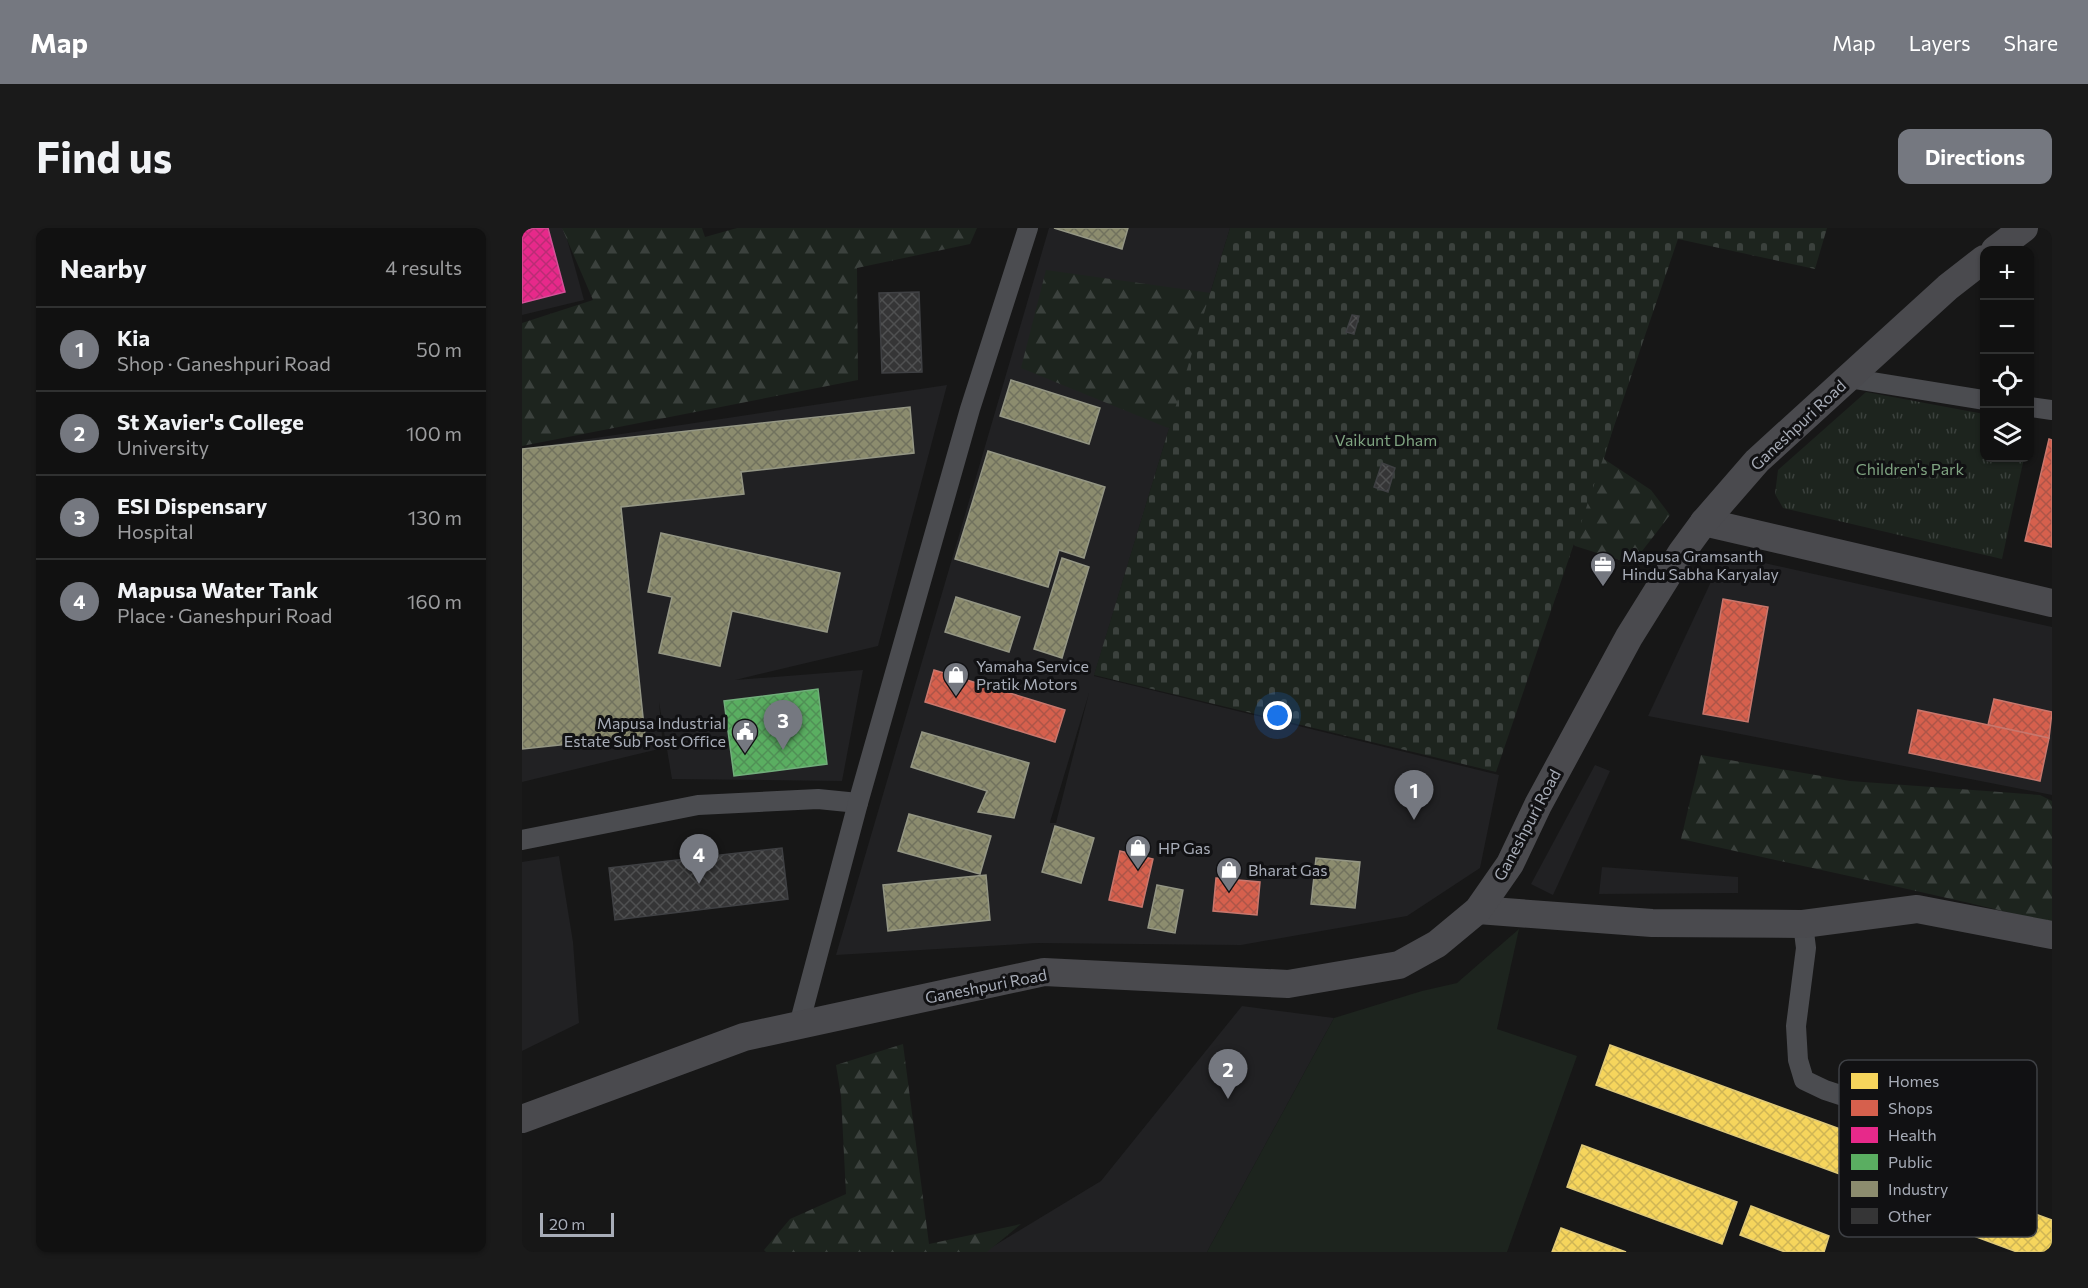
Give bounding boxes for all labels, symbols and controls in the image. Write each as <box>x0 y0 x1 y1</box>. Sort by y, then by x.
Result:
text: Map <box>30 25 88 59</box>
text: Map <box>1832 30 1876 55</box>
text: Layers <box>1909 30 1971 55</box>
text: Share <box>2004 30 2058 55</box>
button: Directions <box>1898 129 2052 184</box>
text: Find us <box>36 130 172 182</box>
map controls <box>1980 246 2034 462</box>
button: + <box>1980 246 2034 300</box>
text: Nearby <box>60 252 147 283</box>
text: 4 results <box>385 255 462 279</box>
button: − <box>1980 300 2034 354</box>
text: Kia <box>117 324 150 351</box>
text: 1 <box>75 337 84 361</box>
text: 50 m <box>416 337 462 361</box>
text: Shop · Ganeshpuri Road <box>117 351 331 375</box>
button: locate <box>1980 354 2034 408</box>
street label: Ganeshpuri Road <box>1746 376 1849 474</box>
text: St Xavier's College <box>117 408 304 435</box>
button: layers <box>1980 408 2034 462</box>
text: 2 <box>74 421 85 445</box>
text: 100 m <box>406 421 462 445</box>
park label: Vaikunt Dham <box>1335 430 1437 449</box>
text: University <box>117 435 209 459</box>
park label: Children's Park <box>1856 459 1964 478</box>
text: ESI Dispensary <box>117 492 267 519</box>
text: 3 <box>74 505 85 529</box>
text: 130 m <box>408 505 462 529</box>
text: Hospital <box>117 519 194 543</box>
place label: Mapusa Gramsanth Hindu Sabha Karyalay <box>1622 546 1779 583</box>
office icon: Mapusa Gramsanth Hindu Sabha Karyalay <box>1588 550 1618 588</box>
text: Mapusa Water Tank <box>117 576 318 603</box>
text: 4 <box>73 589 86 613</box>
text: 160 m <box>407 589 462 613</box>
text: Place · Ganeshpuri Road <box>117 603 332 627</box>
place label: Yamaha Service Pratik Motors <box>976 656 1089 693</box>
shop icon: Yamaha Service Pratik Motors <box>941 660 971 698</box>
pin: 3 <box>764 700 802 750</box>
your location <box>1263 701 1292 730</box>
place label: Mapusa Industrial Estate Sub Post Office <box>564 713 726 750</box>
public building icon: Mapusa Industrial Estate Sub Post Office <box>730 717 760 755</box>
street label: Ganeshpuri Road <box>1489 766 1564 884</box>
pin: 1 <box>1394 770 1434 820</box>
shop icon: HP Gas <box>1123 833 1153 871</box>
pin: 4 <box>680 834 718 884</box>
place label: HP Gas <box>1158 838 1210 857</box>
shop icon: Bharat Gas <box>1214 855 1244 893</box>
place label: Bharat Gas <box>1248 860 1327 879</box>
street label: Ganeshpuri Road <box>923 964 1048 1007</box>
pin: 2 <box>1208 1050 1248 1099</box>
legend <box>1839 1060 2037 1237</box>
text: Homes <box>1888 1071 1939 1090</box>
text: Shops <box>1888 1098 1933 1117</box>
text: Health <box>1888 1125 1937 1144</box>
text: Public <box>1888 1152 1933 1171</box>
text: Industry <box>1888 1179 1948 1198</box>
text: Other <box>1888 1206 1932 1225</box>
scale bar <box>540 1210 614 1238</box>
text: 20 m <box>549 1214 585 1233</box>

